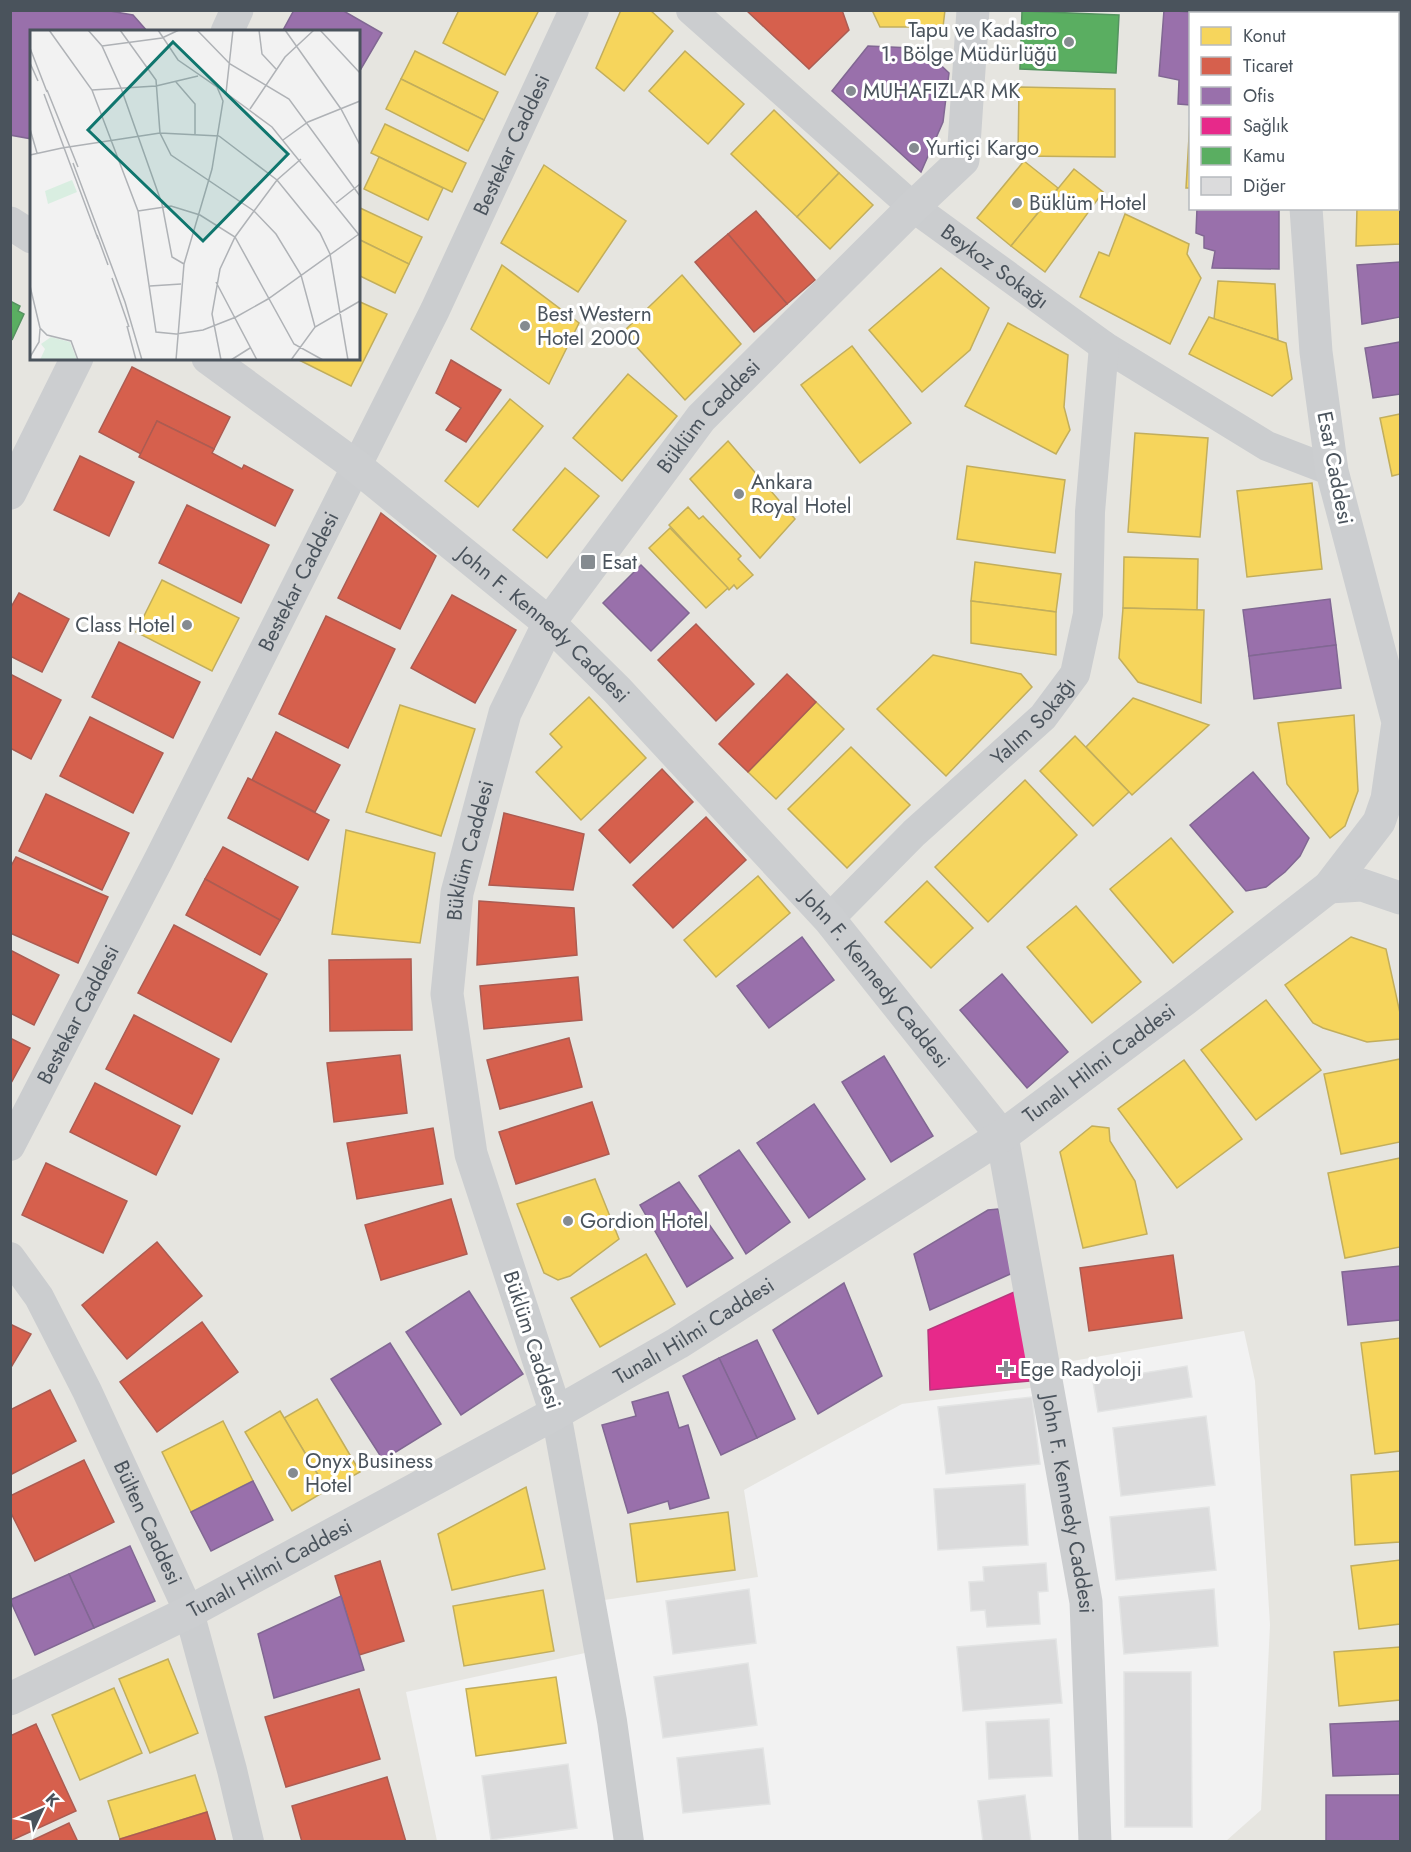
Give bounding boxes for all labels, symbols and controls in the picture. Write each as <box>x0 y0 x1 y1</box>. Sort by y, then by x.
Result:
legend <box>1189 12 1399 210</box>
place label: Tapu ve Kadastro 1. Bölge Müdürlüğü <box>881 15 1057 69</box>
text: Konut <box>1243 23 1286 49</box>
inset map <box>30 30 360 360</box>
marker: Tapu ve Kadastro 1. Bölge Müdürlüğü <box>1062 35 1076 49</box>
text: Ticaret <box>1243 53 1293 79</box>
street label: Bestekar Caddesi <box>466 69 557 220</box>
place label: MUHAFIZLAR MK <box>863 76 1020 106</box>
text: Ofis <box>1243 83 1274 109</box>
marker: MUHAFIZLAR MK <box>844 84 858 98</box>
text: Sağlık <box>1243 113 1289 139</box>
place label: Yurtiçi Kargo <box>926 133 1039 163</box>
marker: Yurtiçi Kargo <box>907 141 921 155</box>
text: Kamu <box>1243 143 1285 169</box>
text: Diğer <box>1243 173 1286 199</box>
place label: Büklüm Hotel <box>1029 188 1147 218</box>
marker: Büklüm Hotel <box>1010 196 1024 210</box>
street label: Beykoz Sokağı <box>935 217 1055 316</box>
place label: Best Western Hotel 2000 <box>537 299 652 353</box>
marker: Best Western Hotel 2000 <box>518 319 532 333</box>
street label: Büklüm Caddesi <box>650 352 767 480</box>
street label: Esat Caddesi <box>1309 409 1361 527</box>
place label: Ankara Royal Hotel <box>751 467 852 521</box>
marker: Ankara Royal Hotel <box>732 487 746 501</box>
street label: Bestekar Caddesi <box>251 506 346 657</box>
street label: John F. Kennedy Caddesi <box>449 537 637 709</box>
place label: Esat <box>602 547 637 577</box>
marker: Esat <box>579 553 597 571</box>
place label: Class Hotel <box>75 610 175 640</box>
marker: Class Hotel <box>180 618 194 632</box>
street label: Yalım Sokağı <box>984 670 1083 772</box>
street label: Büklüm Caddesi <box>439 777 501 922</box>
street label: John F. Kennedy Caddesi <box>792 880 957 1074</box>
street label: Bestekar Caddesi <box>30 940 127 1089</box>
street label: Tunalı Hilmi Caddesi <box>1017 996 1182 1130</box>
place label: Gordion Hotel <box>580 1206 708 1236</box>
marker: Gordion Hotel <box>561 1214 575 1228</box>
street label: Büklüm Caddesi <box>496 1267 568 1413</box>
street label: Tunalı Hilmi Caddesi <box>608 1270 780 1392</box>
place label: Ege Radyoloji <box>1020 1354 1142 1384</box>
marker: Ege Radyoloji <box>997 1360 1015 1378</box>
street label: John F. Kennedy Caddesi <box>1033 1389 1101 1614</box>
place label: Onyx Business Hotel <box>305 1446 433 1500</box>
street label: Bülten Caddesi <box>106 1456 189 1590</box>
marker: Onyx Business Hotel <box>286 1466 300 1480</box>
street label: Tunalı Hilmi Caddesi <box>182 1511 358 1625</box>
north arrow <box>12 1780 72 1840</box>
text: K <box>40 1788 65 1813</box>

